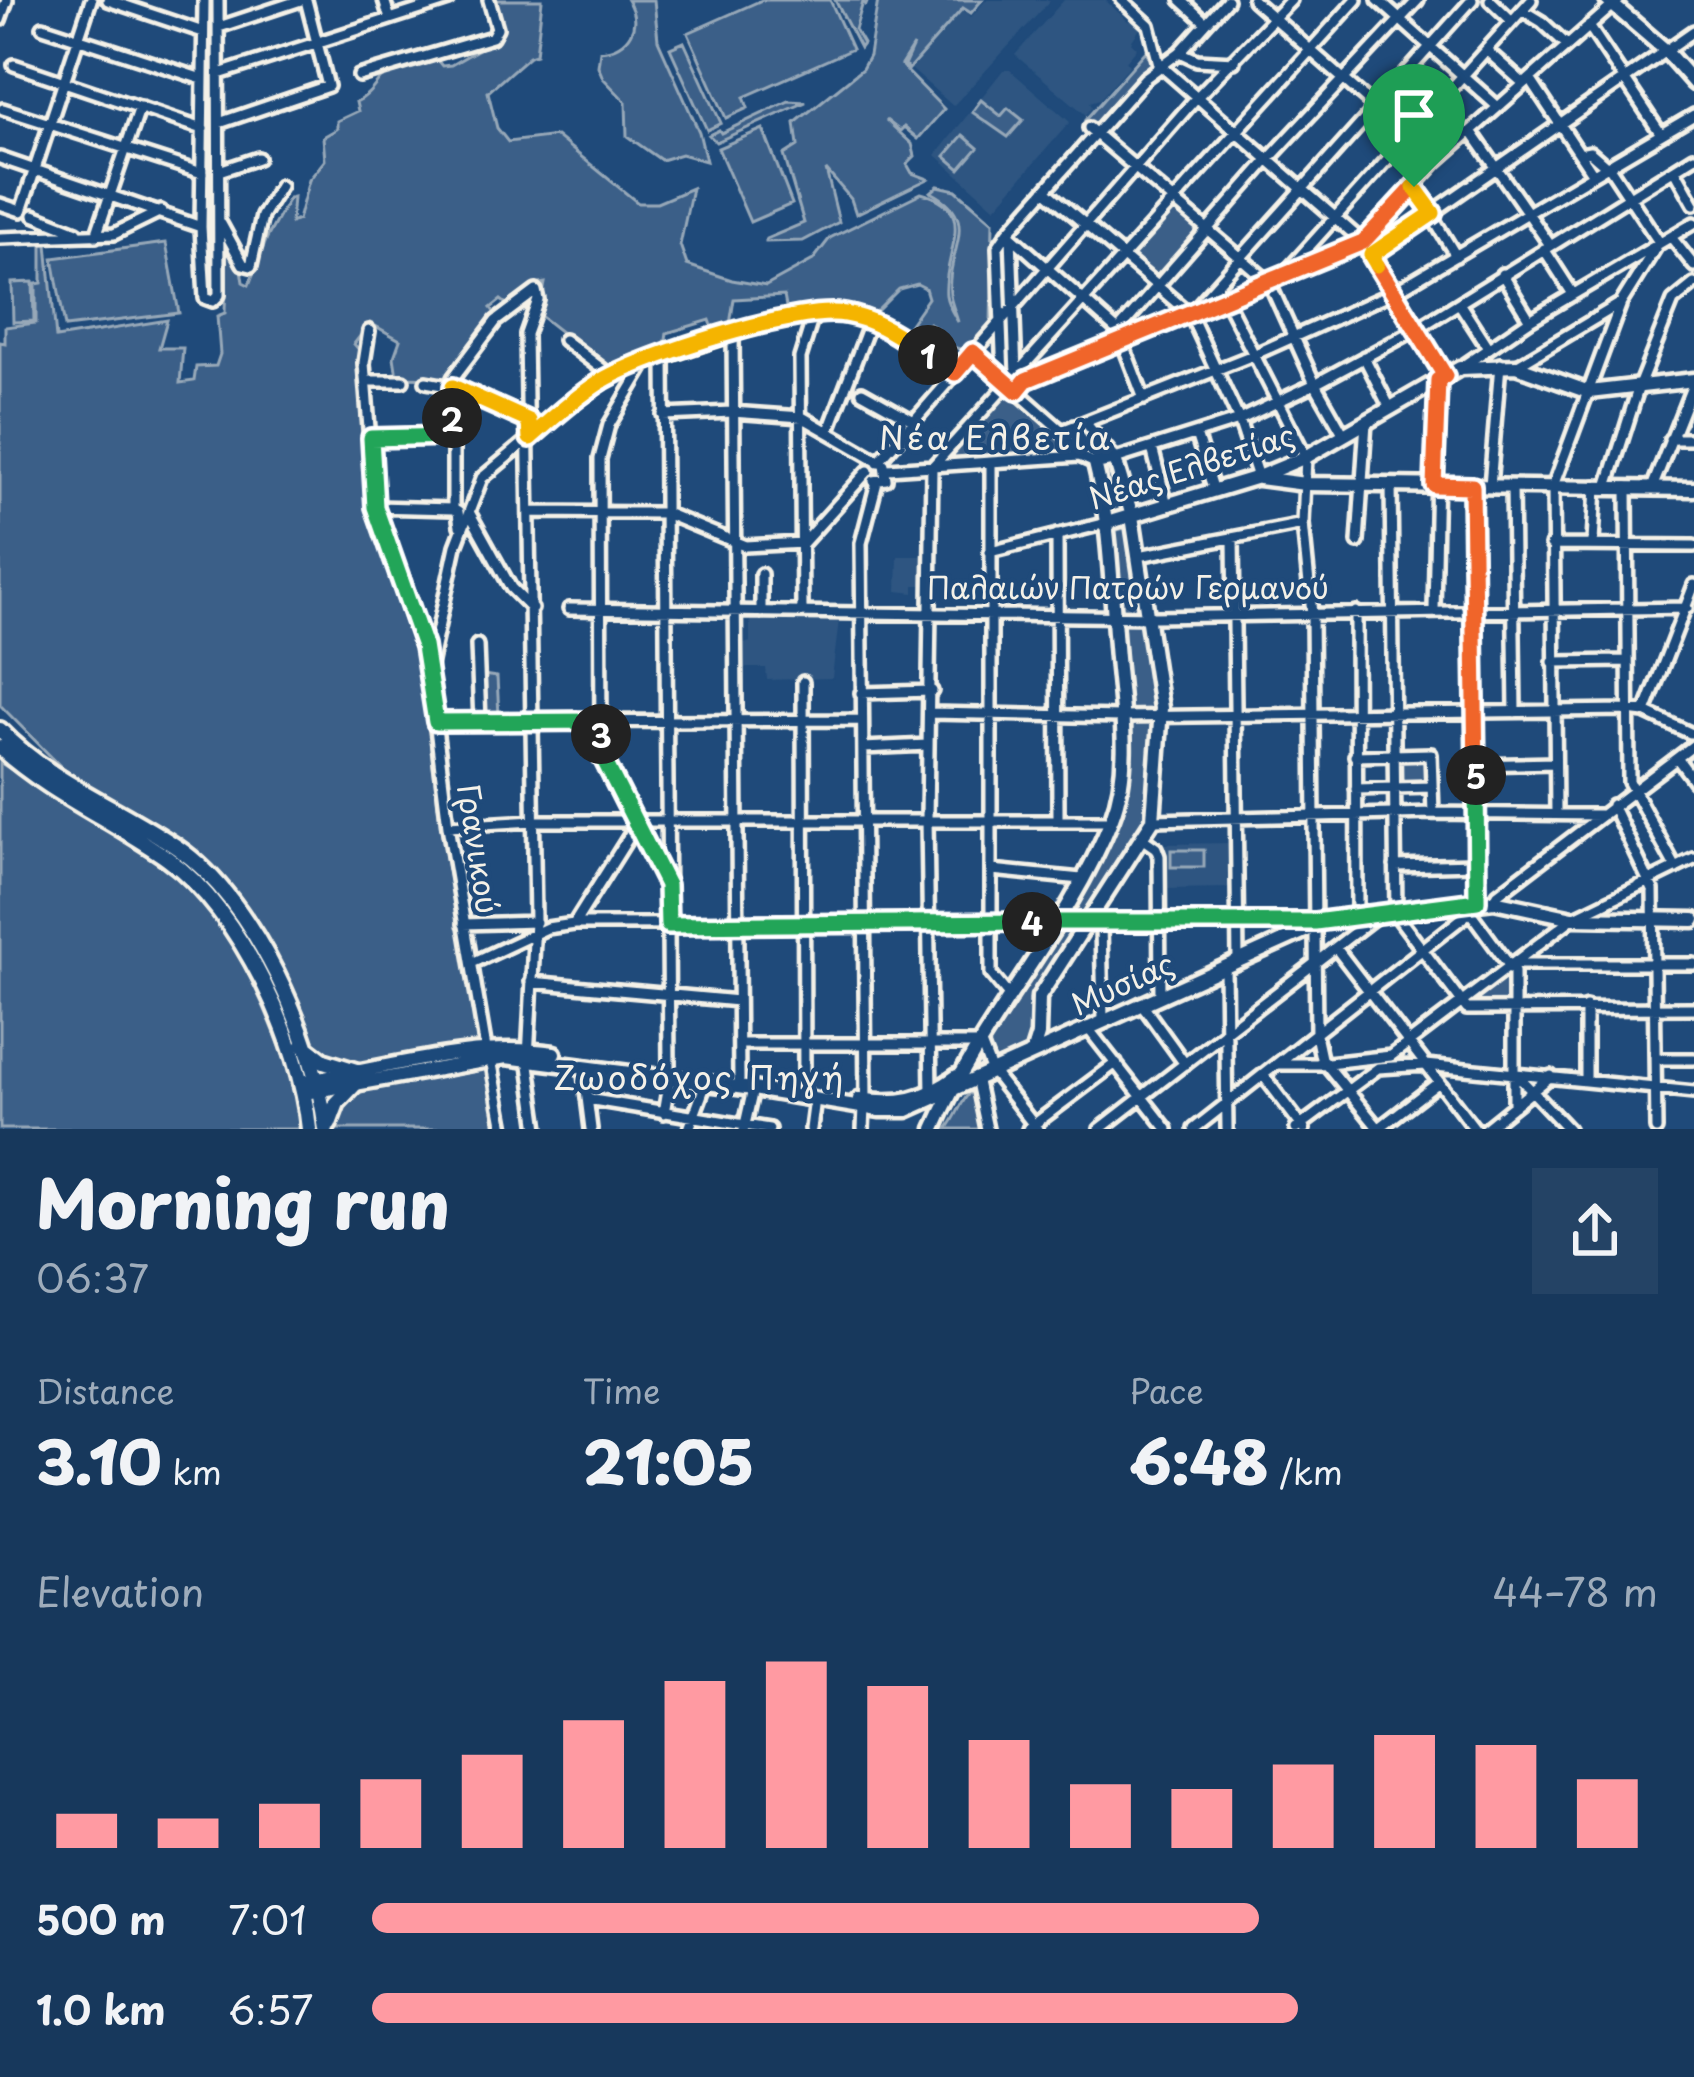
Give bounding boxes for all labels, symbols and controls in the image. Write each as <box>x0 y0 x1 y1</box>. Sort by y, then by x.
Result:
pin <box>1363 64 1465 187</box>
icon: arrive <box>1381 82 1447 148</box>
pin: 1 <box>898 325 958 385</box>
text: 1 <box>920 330 936 380</box>
pin: 2 <box>422 388 482 448</box>
text: 2 <box>440 393 464 443</box>
district label: Νέα Ελβετία <box>879 411 1113 461</box>
street label: Νέας Ελβετίας <box>1082 411 1300 520</box>
street label: Παλαιών Πατρών Γερμανού <box>927 564 1329 609</box>
pin: 3 <box>571 704 631 764</box>
text: 3 <box>590 709 612 759</box>
pin: 5 <box>1446 745 1506 805</box>
text: 5 <box>1465 750 1487 800</box>
street label: Γρανικού <box>447 781 512 917</box>
pin: 4 <box>1002 892 1062 952</box>
text: 4 <box>1021 897 1043 947</box>
street label: Μυσίας <box>1063 940 1181 1025</box>
district label: Ζωοδόχος Πηγή <box>554 1051 846 1101</box>
text: Morning run <box>36 1152 450 1251</box>
button: share <box>1532 1168 1658 1294</box>
text: 06:37 <box>36 1247 149 1306</box>
text: Distance <box>36 1365 174 1415</box>
text: Time <box>583 1365 661 1415</box>
text: Pace <box>1129 1365 1204 1415</box>
text: 3.10 <box>36 1415 161 1505</box>
text: 21:05 <box>583 1415 754 1505</box>
text: 6:48 <box>1129 1415 1269 1505</box>
text: km <box>161 1446 222 1496</box>
text: /km <box>1269 1446 1343 1496</box>
text: Elevation <box>36 1561 204 1620</box>
text: 44–78 m <box>1493 1561 1658 1620</box>
text: 500 m <box>36 1889 166 1948</box>
text: 7:01 <box>228 1889 307 1948</box>
text: 1.0 km <box>36 1979 166 2038</box>
text: 6:57 <box>228 1979 313 2038</box>

